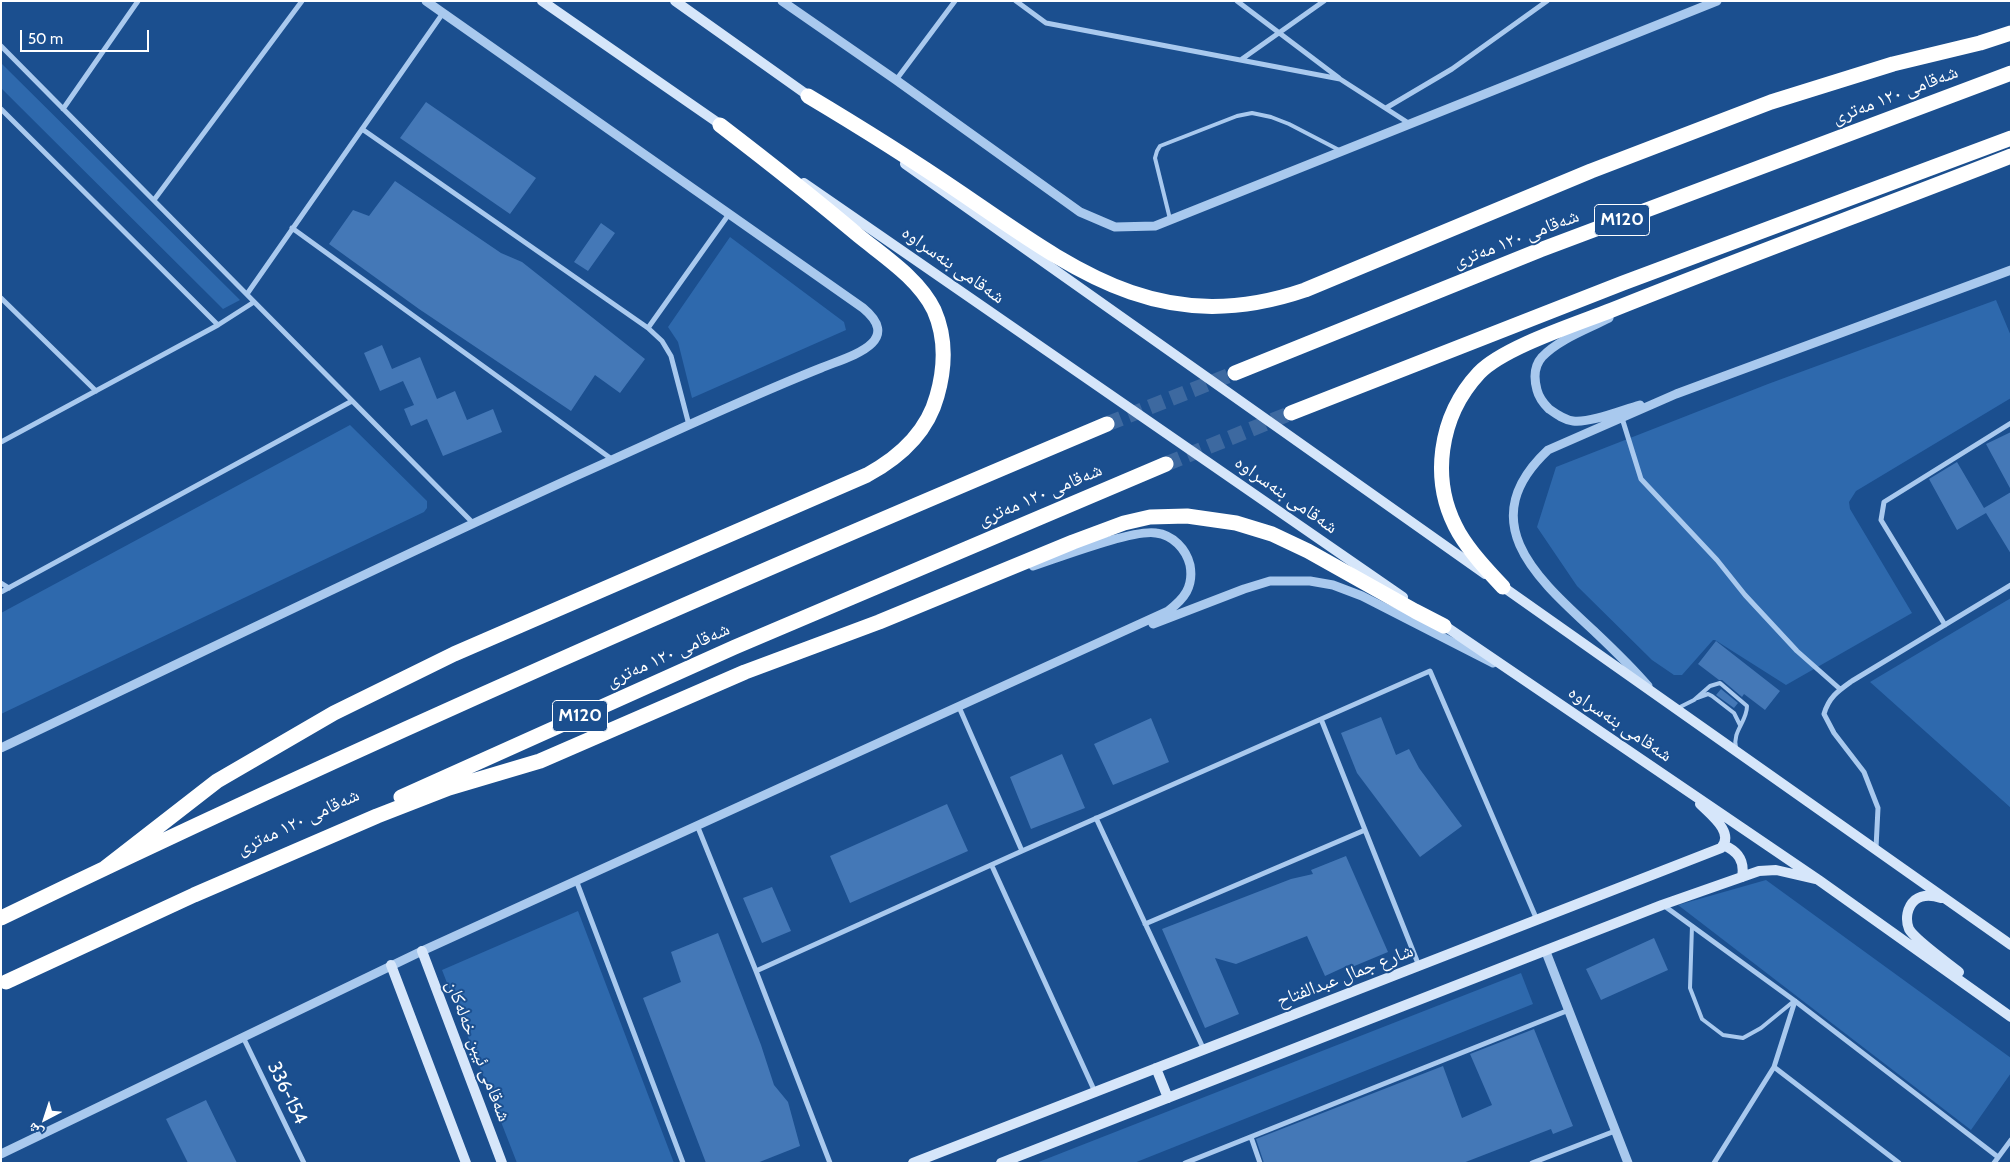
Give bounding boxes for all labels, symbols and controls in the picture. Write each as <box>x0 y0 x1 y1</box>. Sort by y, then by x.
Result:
scale bar <box>22 20 151 52</box>
text: 50 m <box>28 30 63 48</box>
street label: شەقامی ١٢٠ مەتری <box>1829 61 1961 129</box>
road number: M120 <box>1594 204 1650 236</box>
street label: شەقامی ١٢٠ مەتری <box>1450 205 1582 273</box>
street label: شەقامی بنەسراوە <box>897 221 1009 309</box>
street label: شەقامی بنەسراوە <box>1230 451 1342 539</box>
street label: شەقامی ١٢٠ مەتری <box>974 459 1106 531</box>
street label: شەقامی ١٢٠ مەتری <box>603 618 733 692</box>
street label: شەقامی بنەسراوە <box>1564 681 1676 767</box>
road number: M120 <box>552 700 608 731</box>
street label: شەقامی ١٢٠ مەتری <box>233 784 363 860</box>
street label: شارع جمال عبدالفتاح <box>1273 939 1417 1013</box>
street label: شەقامی ئیبن خەلەکان <box>440 977 516 1125</box>
street label: 336-154 <box>262 1058 312 1128</box>
north arrow <box>20 1094 70 1144</box>
text: ش <box>24 1119 47 1142</box>

